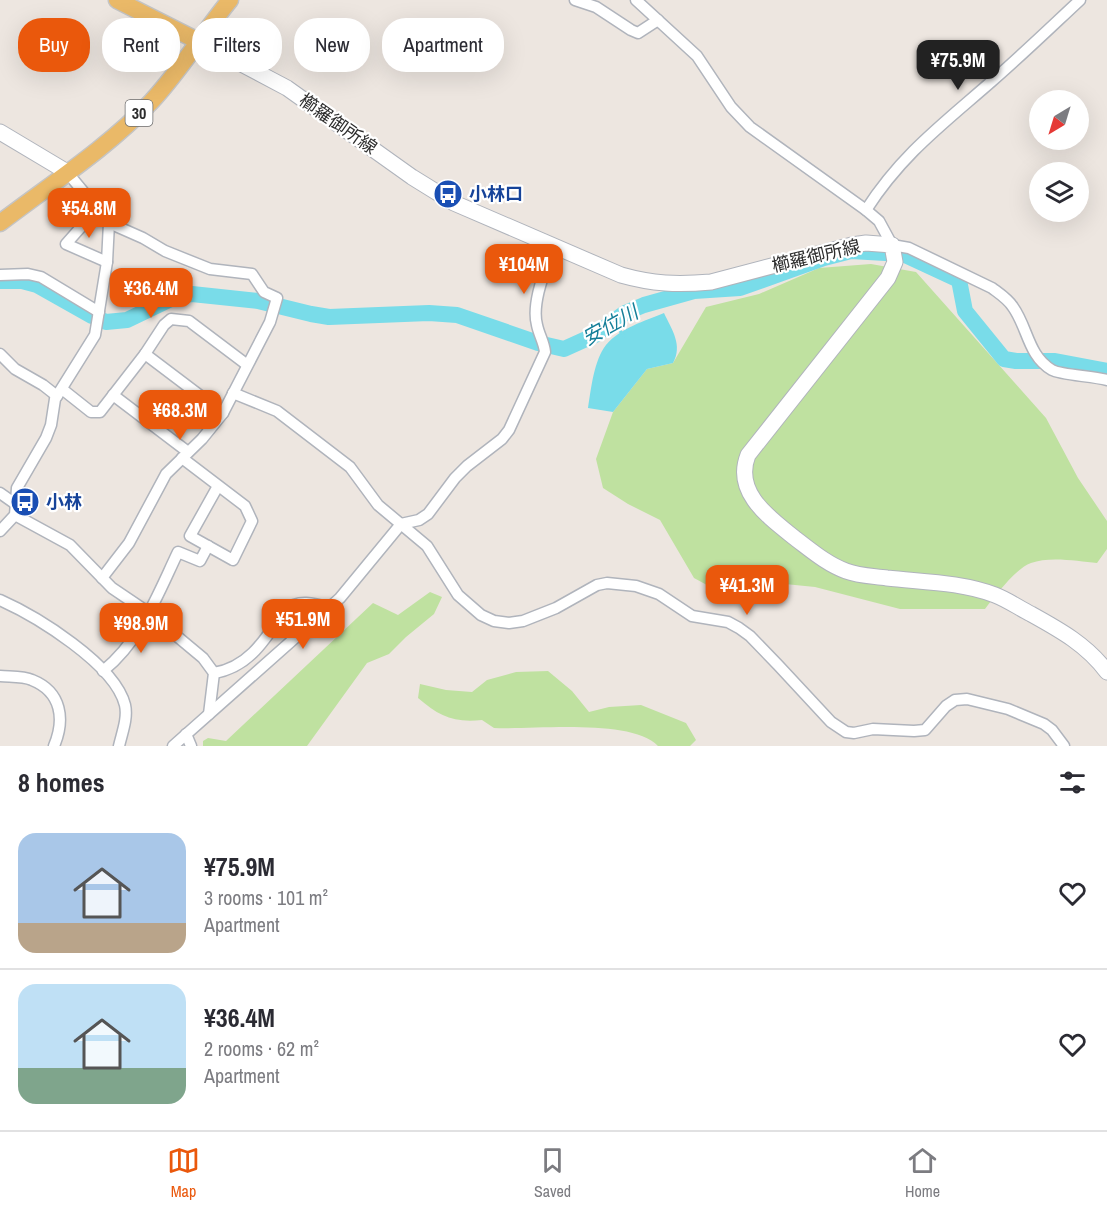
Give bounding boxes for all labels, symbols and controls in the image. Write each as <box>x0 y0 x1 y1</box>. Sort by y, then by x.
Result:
chip: Buy <box>18 18 90 72</box>
chip: Rent <box>102 18 180 72</box>
chip: Filters <box>192 18 282 72</box>
chip: New <box>294 18 370 72</box>
chip: Apartment <box>382 18 504 72</box>
pin: ¥75.9M <box>909 40 1007 91</box>
text: ¥75.9M <box>931 46 985 73</box>
street label: 櫛羅御所線 <box>294 88 382 160</box>
north arrow <box>1029 90 1089 150</box>
map controls <box>1029 90 1089 222</box>
road number: 30 <box>126 100 152 126</box>
button: layers <box>1029 162 1089 222</box>
bus stop icon: 小林口 <box>432 178 464 210</box>
place label: 小林口 <box>469 181 523 206</box>
pin: ¥54.8M <box>40 188 138 239</box>
text: ¥54.8M <box>62 194 116 221</box>
street label: 櫛羅御所線 <box>769 233 863 278</box>
pin: ¥104M <box>482 244 566 295</box>
text: ¥104M <box>499 250 549 277</box>
pin: ¥36.4M <box>102 268 200 319</box>
text: ¥36.4M <box>124 274 178 301</box>
water label: 安位川 <box>577 297 644 351</box>
pin: ¥68.3M <box>131 390 229 441</box>
text: ¥68.3M <box>153 396 207 423</box>
bus stop icon: 小林 <box>9 486 41 518</box>
place label: 小林 <box>46 489 82 514</box>
pin: ¥41.3M <box>698 565 796 616</box>
text: ¥41.3M <box>720 571 774 598</box>
pin: ¥51.9M <box>254 599 352 650</box>
pin: ¥98.9M <box>92 603 190 654</box>
text: ¥51.9M <box>276 605 330 632</box>
text: ¥98.9M <box>114 609 168 636</box>
text: 8 homes <box>18 765 105 800</box>
icon: filters <box>1056 766 1089 799</box>
text: ¥75.9M <box>204 849 275 884</box>
icon: home <box>66 857 138 929</box>
icon: heart <box>1056 877 1089 910</box>
text: 3 rooms · 101 m² <box>204 884 328 911</box>
text: Apartment <box>204 911 280 938</box>
text: ¥36.4M <box>204 1000 275 1035</box>
icon: home <box>66 1008 138 1080</box>
icon: heart <box>1056 1028 1089 1061</box>
text: 2 rooms · 62 m² <box>204 1035 319 1062</box>
text: Apartment <box>204 1062 280 1089</box>
tab: Map <box>167 1144 200 1202</box>
tab: Saved <box>534 1144 571 1202</box>
tab: Home <box>905 1144 940 1202</box>

